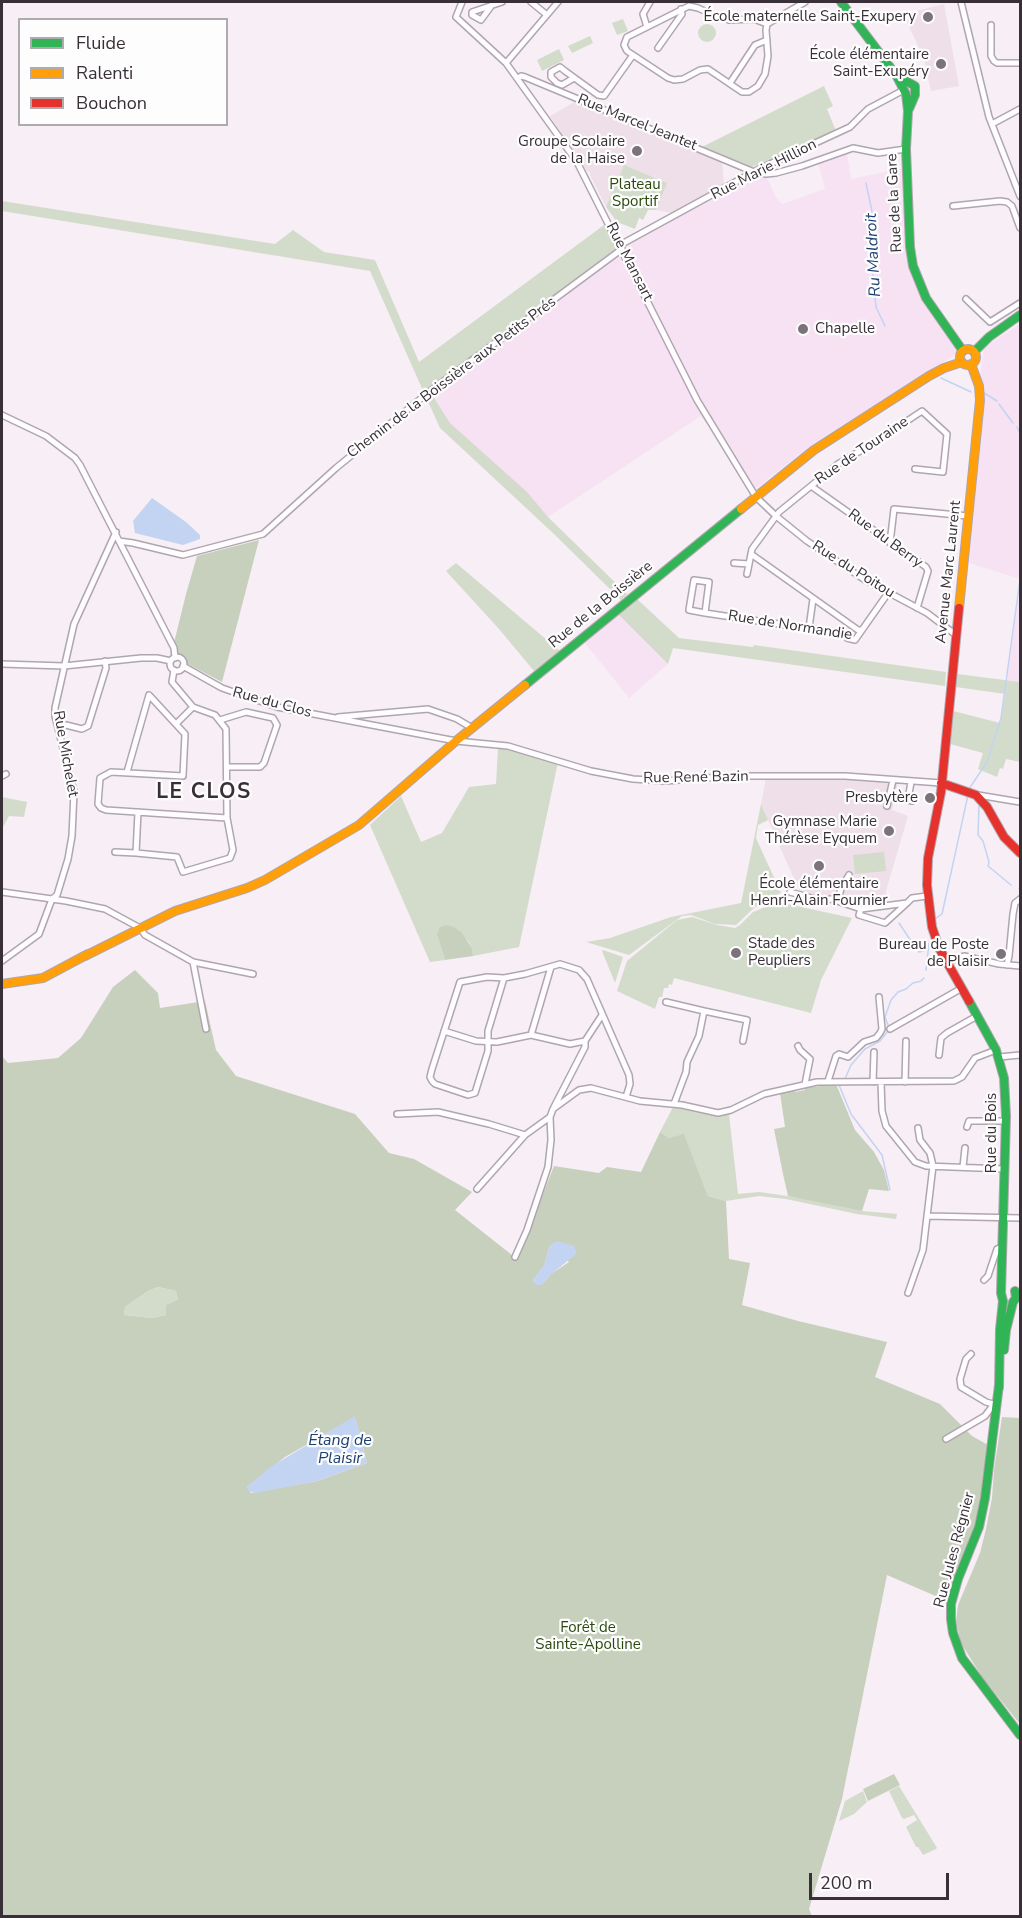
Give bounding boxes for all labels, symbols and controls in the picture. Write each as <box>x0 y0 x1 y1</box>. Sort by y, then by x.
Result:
place label: École maternelle Saint-Exupery <box>704 8 916 26</box>
marker: École maternelle Saint-Exupery <box>921 10 935 24</box>
legend <box>18 18 228 126</box>
text: Fluide <box>76 31 126 55</box>
place label: École élémentaire Saint-Exupéry <box>809 46 929 81</box>
marker: École élémentaire Saint-Exupéry <box>934 57 948 71</box>
text: Ralenti <box>76 61 133 85</box>
text: Bouchon <box>76 91 147 115</box>
street label: Rue Marcel Jeantet <box>575 91 699 155</box>
place label: Groupe Scolaire de la Haise <box>518 133 625 168</box>
street label: Rue Marie Hillion <box>708 136 820 204</box>
marker: Groupe Scolaire de la Haise <box>630 144 644 158</box>
street label: Rue de la Gare <box>883 153 907 253</box>
park label: Plateau Sportif <box>609 176 661 211</box>
water label: Ru Maldroit <box>862 213 886 297</box>
street label: Rue Mansart <box>602 220 656 304</box>
street label: Chemin de la Boissière aux Petits Prés <box>344 293 560 463</box>
place label: Chapelle <box>815 320 875 338</box>
marker: Chapelle <box>796 322 810 336</box>
street label: Rue de Touraine <box>812 413 912 489</box>
street label: Avenue Marc Laurent <box>933 500 965 644</box>
street label: Rue du Berry <box>844 506 926 572</box>
street label: Rue du Poitou <box>808 537 898 603</box>
street label: Rue de la Boissière <box>546 558 656 652</box>
street label: Rue de Normandie <box>727 607 853 645</box>
street label: Rue du Clos <box>230 684 314 722</box>
street label: Rue Michelet <box>49 709 81 799</box>
street label: Rue René Bazin <box>643 768 749 788</box>
district label: LE CLOS <box>156 780 252 806</box>
place label: Presbytère <box>845 789 918 807</box>
marker: Presbytère <box>923 791 937 805</box>
place label: Gymnase Marie Thérèse Eyquem <box>765 813 877 848</box>
marker: Gymnase Marie Thérèse Eyquem <box>882 824 896 838</box>
marker: École élémentaire Henri-Alain Fournier <box>812 859 826 873</box>
place label: École élémentaire Henri-Alain Fournier <box>750 875 888 910</box>
place label: Stade des Peupliers <box>748 935 815 970</box>
place label: Bureau de Poste de Plaisir <box>879 936 989 971</box>
marker: Stade des Peupliers <box>729 946 743 960</box>
marker: Bureau de Poste de Plaisir <box>994 947 1008 961</box>
street label: Rue du Bois <box>983 1093 1001 1173</box>
water label: Étang de Plaisir <box>308 1431 372 1469</box>
street label: Rue Jules Régnier <box>931 1490 979 1610</box>
park label: Forêt de Sainte-Apolline <box>535 1619 641 1654</box>
scale bar <box>812 1861 952 1899</box>
text: 200 m <box>820 1871 872 1895</box>

